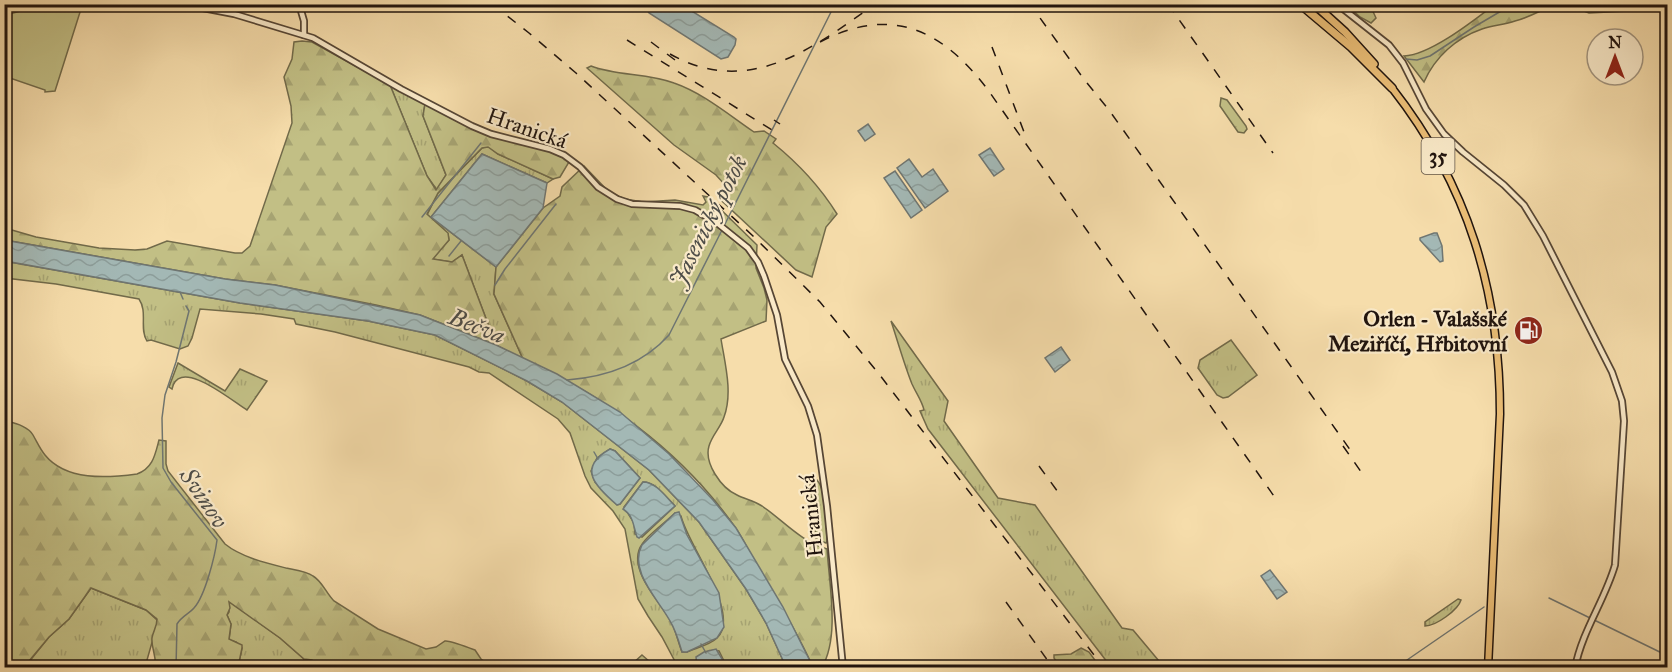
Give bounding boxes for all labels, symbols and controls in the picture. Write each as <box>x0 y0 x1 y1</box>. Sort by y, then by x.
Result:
north arrow <box>1585 27 1645 87</box>
text: N <box>1608 33 1622 52</box>
street label: Hranická <box>483 102 571 155</box>
road number: 35 <box>1422 138 1454 174</box>
water label: Jasenický potok <box>661 150 754 293</box>
water label: Bečva <box>444 301 509 350</box>
place label: Orlen - Valašské Meziříčí, Hřbitovní <box>1328 305 1509 357</box>
fuel station icon: Orlen - Valašské Meziříčí, Hřbitovní <box>1512 315 1544 347</box>
water label: Svinov <box>172 461 235 534</box>
street label: Hranická <box>793 472 829 559</box>

